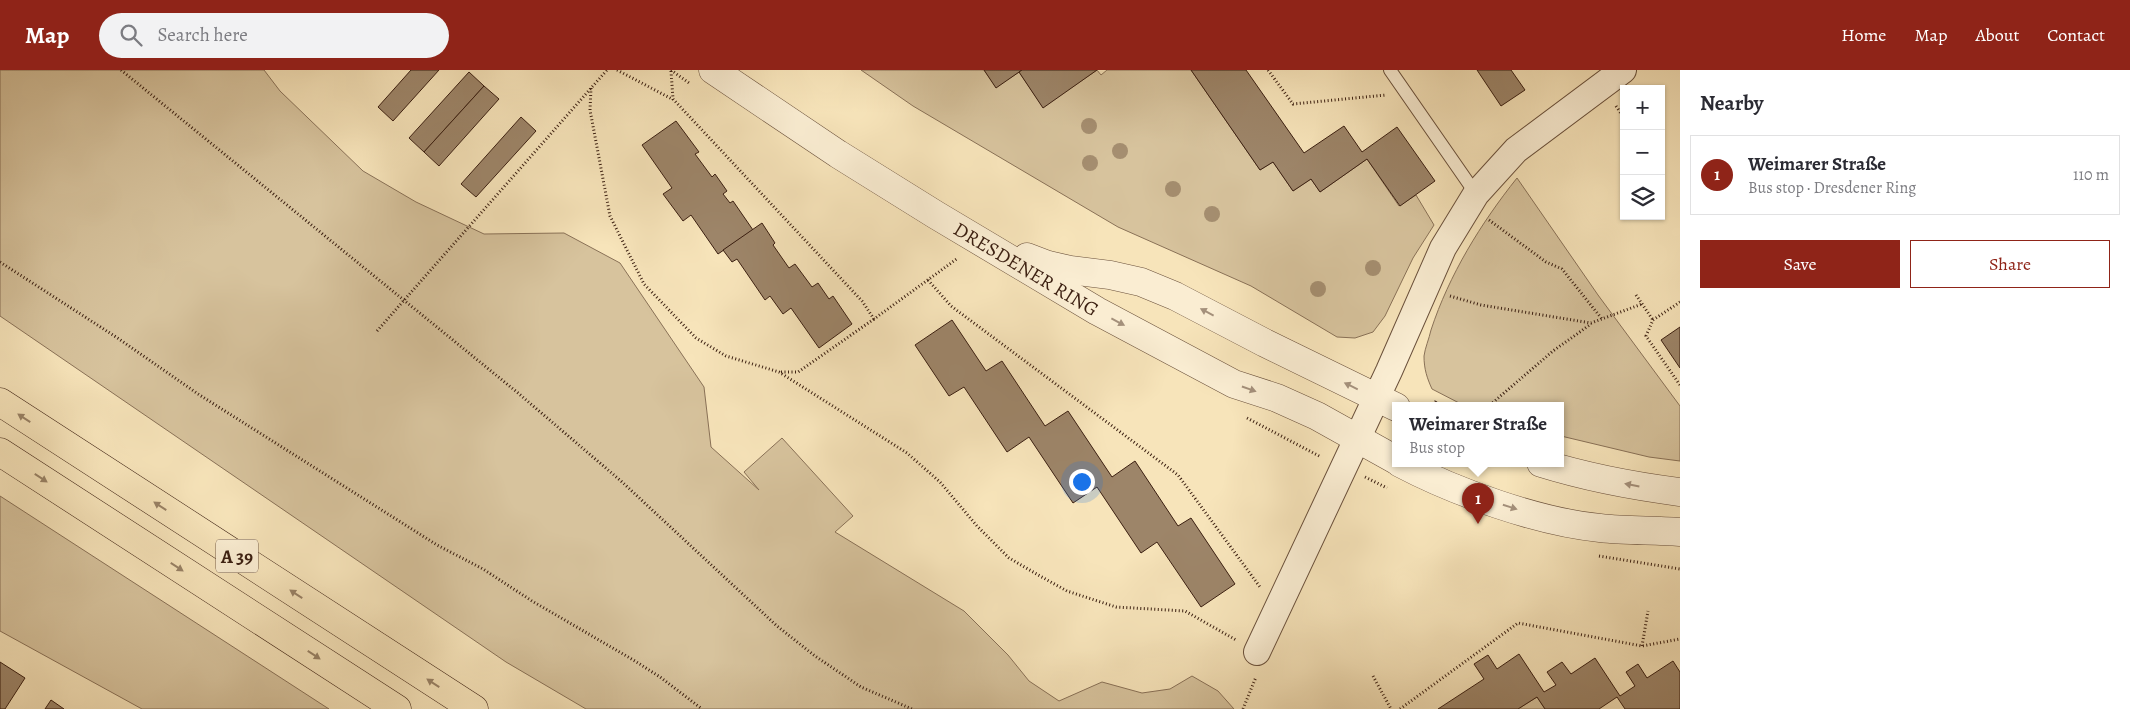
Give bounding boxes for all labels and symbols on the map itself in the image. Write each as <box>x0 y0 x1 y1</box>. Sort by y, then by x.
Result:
street label: DRESDENER RING <box>948 216 1103 323</box>
one-way arrow <box>1200 308 1214 316</box>
one-way arrow <box>1110 318 1125 326</box>
one-way arrow <box>1344 382 1359 391</box>
one-way arrow <box>1241 385 1256 393</box>
one-way arrow <box>17 413 30 422</box>
your location <box>1069 469 1095 495</box>
one-way arrow <box>34 474 48 483</box>
one-way arrow <box>1623 480 1639 488</box>
pin: 1 <box>1462 483 1494 524</box>
one-way arrow <box>153 501 167 511</box>
one-way arrow <box>1503 504 1518 511</box>
road number: A 39 <box>216 540 258 572</box>
one-way arrow <box>171 562 184 571</box>
one-way arrow <box>290 589 303 599</box>
one-way arrow <box>307 650 320 660</box>
one-way arrow <box>426 678 439 687</box>

